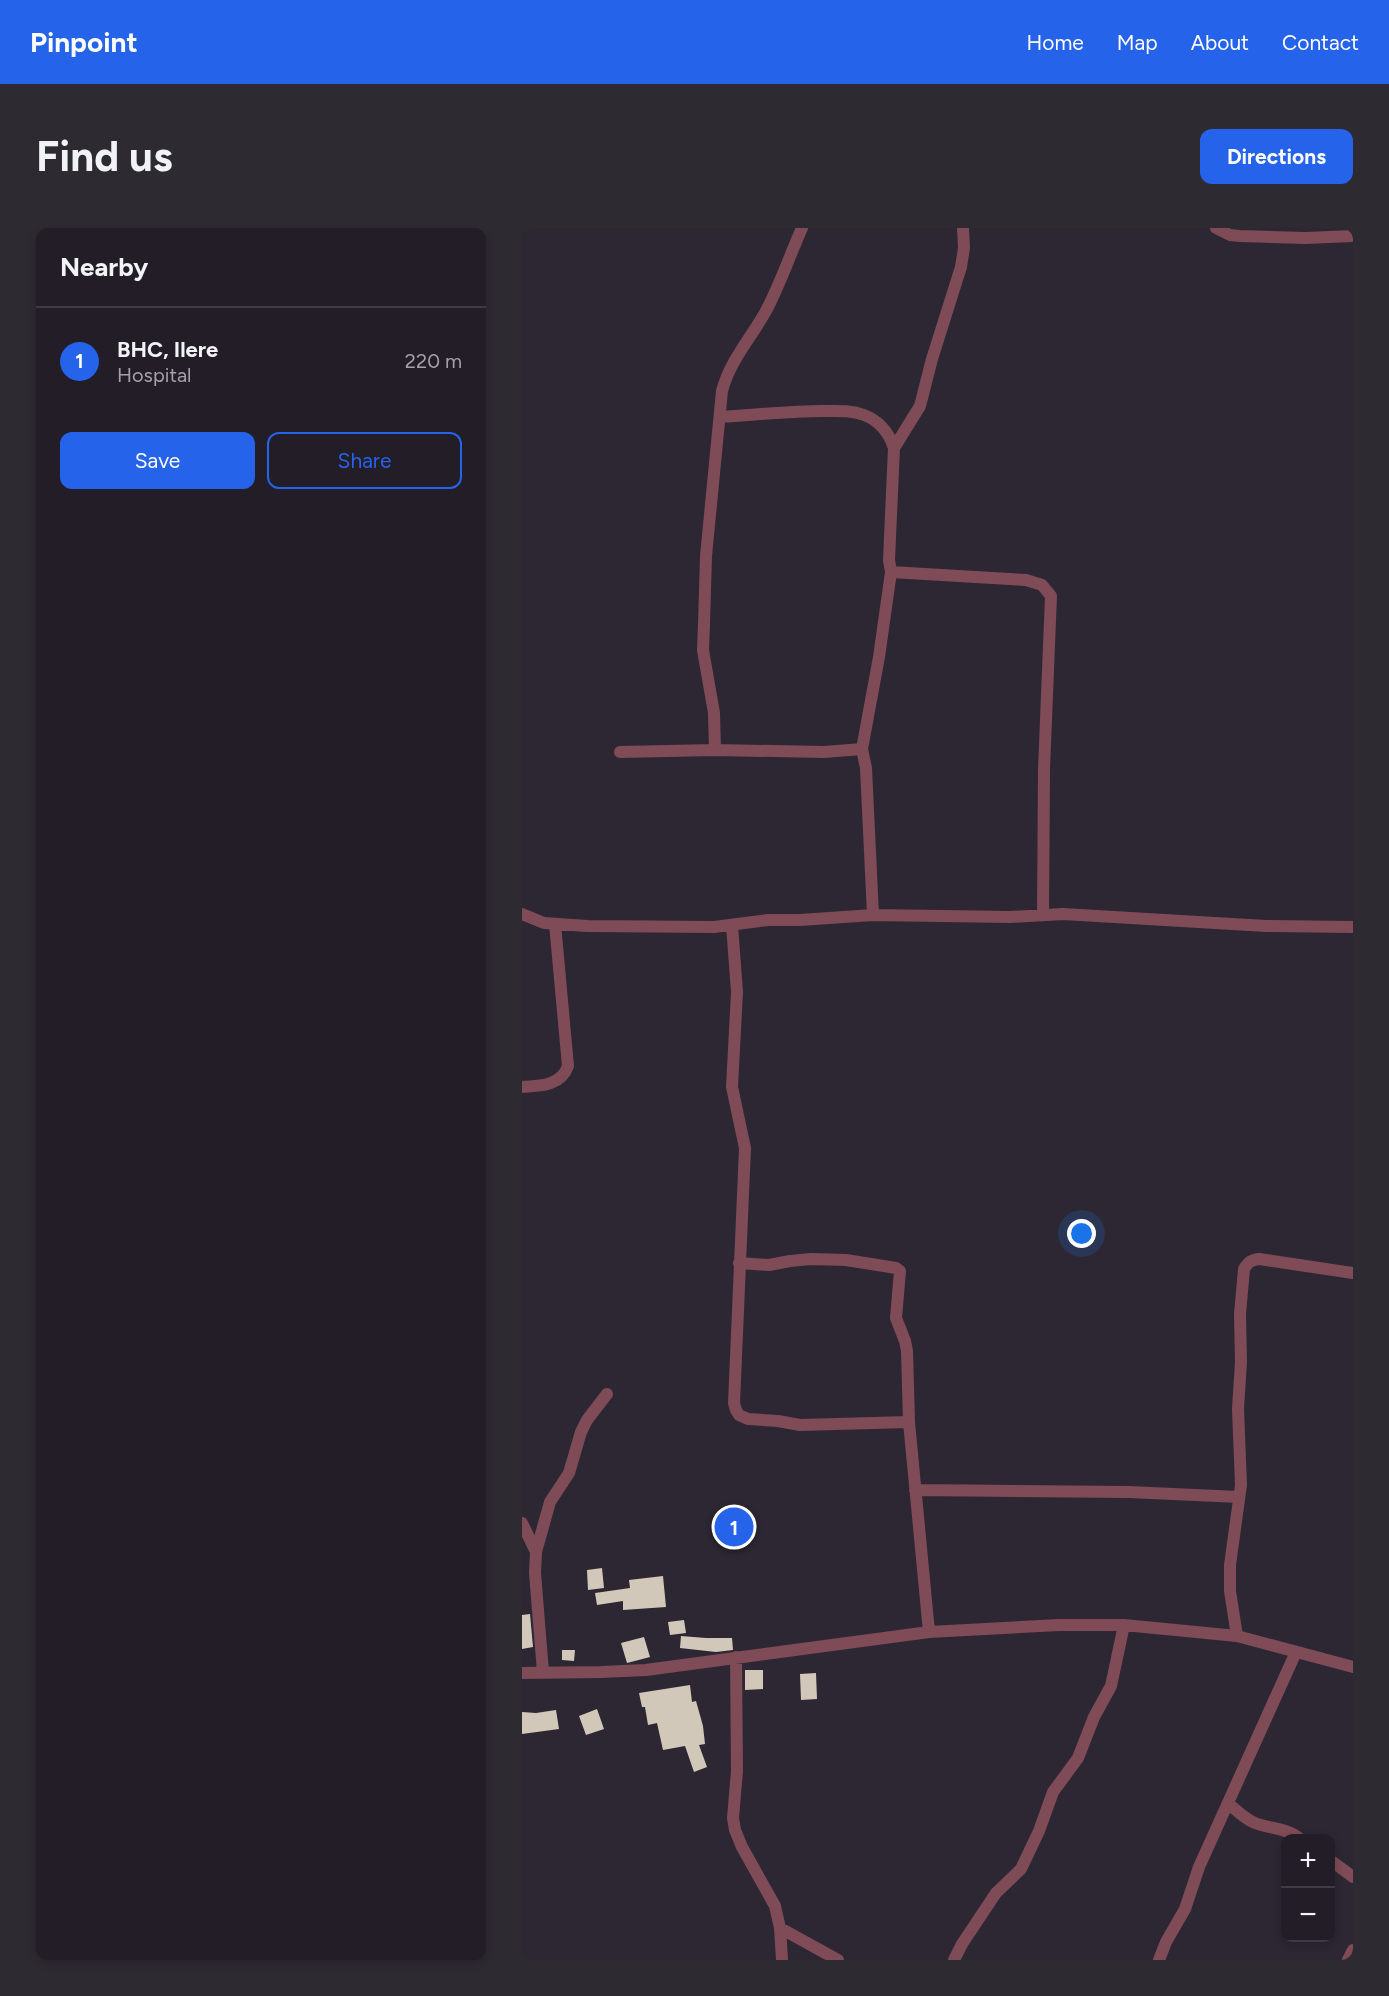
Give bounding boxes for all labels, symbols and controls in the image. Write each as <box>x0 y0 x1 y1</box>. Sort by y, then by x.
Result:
text: Pinpoint <box>30 25 138 59</box>
text: Home <box>1027 30 1084 55</box>
text: Map <box>1117 30 1158 55</box>
text: About <box>1191 30 1249 55</box>
text: Contact <box>1282 30 1359 55</box>
button: Directions <box>1200 129 1353 184</box>
text: Find us <box>36 131 173 182</box>
text: Nearby <box>60 251 148 283</box>
text: BHC, Ilere <box>117 336 218 363</box>
text: 1 <box>75 349 84 373</box>
text: 220 m <box>405 349 462 373</box>
text: Hospital <box>117 363 192 387</box>
button: Save <box>60 432 255 489</box>
button: Share <box>267 432 462 489</box>
your location <box>1067 1219 1096 1248</box>
pin: 1 <box>714 1504 754 1550</box>
map controls <box>1281 1834 1335 1942</box>
button: + <box>1281 1834 1335 1888</box>
button: − <box>1281 1888 1335 1942</box>

